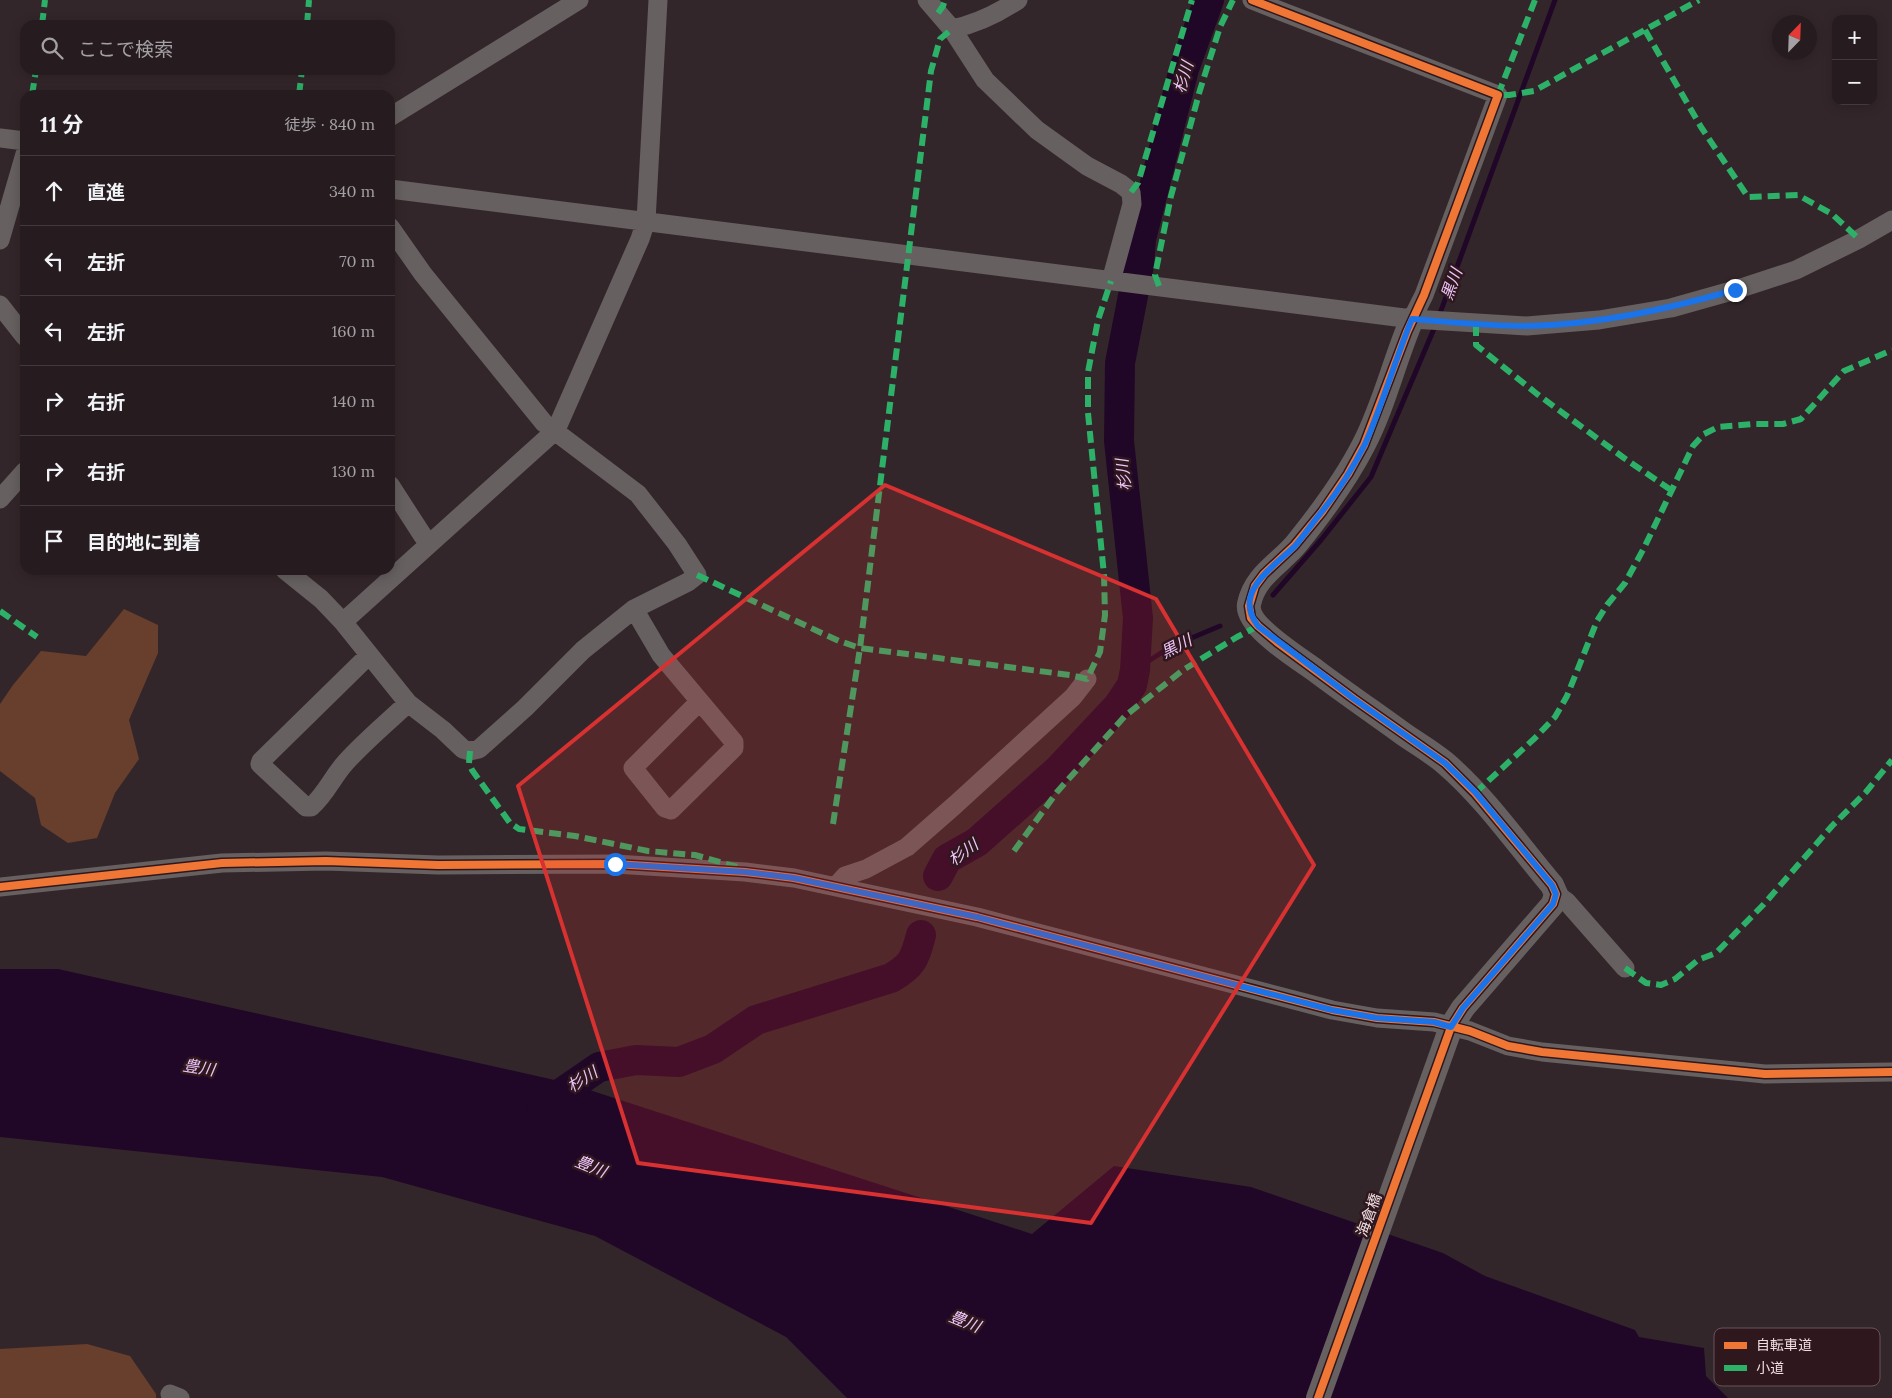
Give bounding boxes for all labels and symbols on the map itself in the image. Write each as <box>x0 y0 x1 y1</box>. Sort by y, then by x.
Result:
north arrow <box>1772 15 1817 60</box>
water label: 杉川 <box>1169 57 1198 95</box>
water label: 黒川 <box>1436 264 1467 302</box>
route end <box>1724 279 1747 302</box>
water label: 杉川 <box>1111 456 1135 492</box>
water label: 黒川 <box>1157 629 1197 662</box>
water label: 杉川 <box>944 833 983 869</box>
route start <box>604 853 627 876</box>
water label: 豊川 <box>182 1055 218 1080</box>
water label: 杉川 <box>563 1061 603 1096</box>
water label: 豊川 <box>572 1151 611 1182</box>
street label: 海倉橋 <box>1352 1190 1385 1239</box>
water label: 豊川 <box>946 1306 985 1337</box>
legend <box>1714 1328 1880 1386</box>
text: 自転車道 <box>1756 1336 1812 1354</box>
text: 小道 <box>1756 1359 1784 1377</box>

